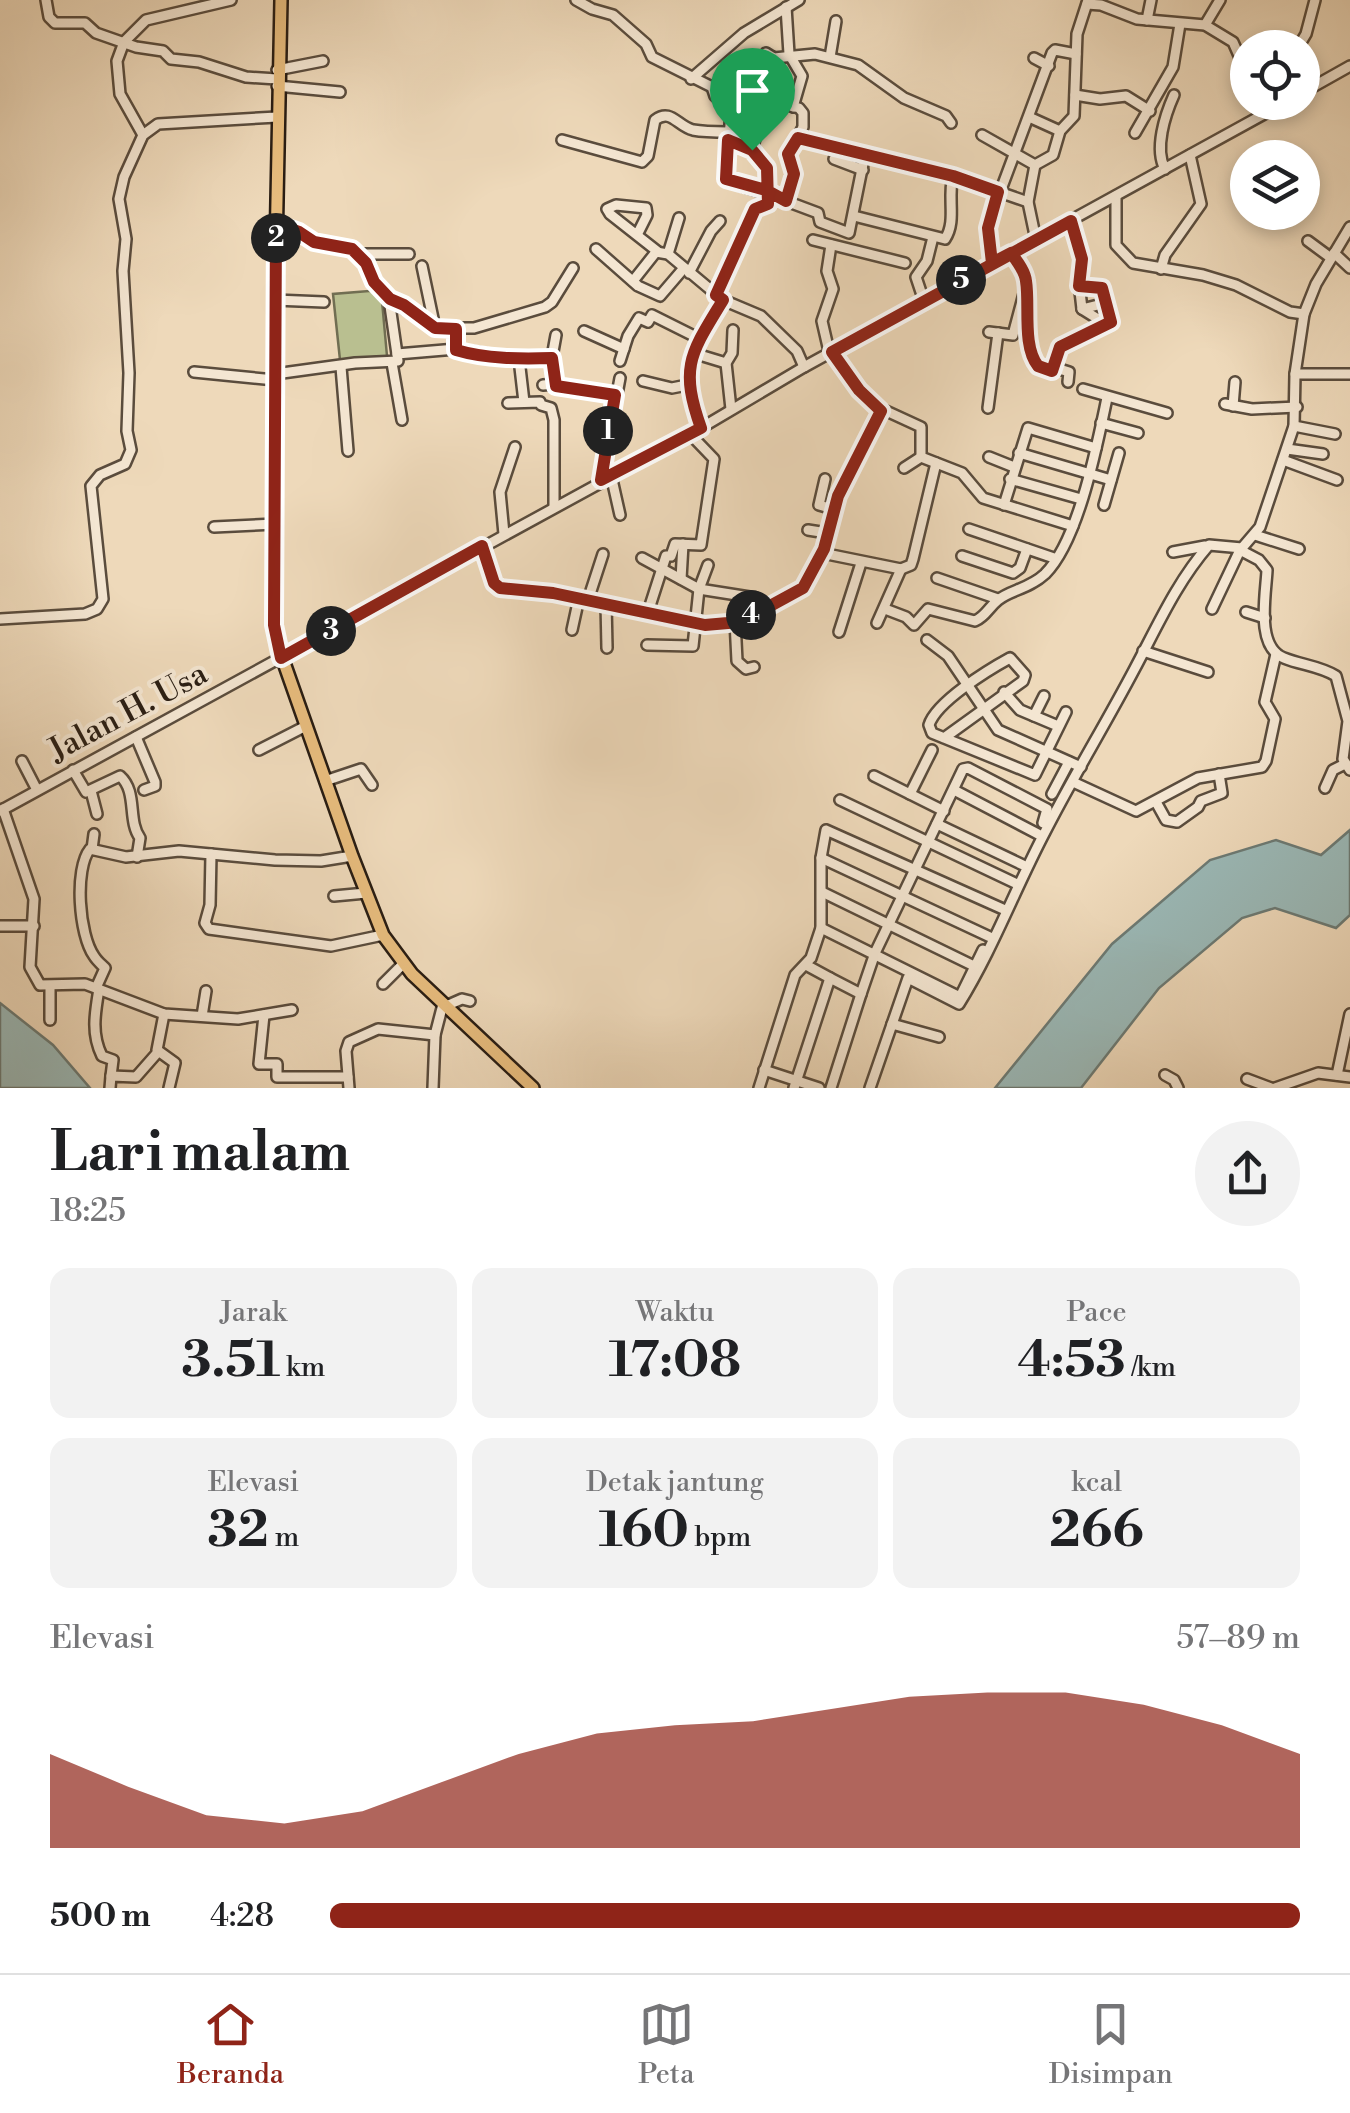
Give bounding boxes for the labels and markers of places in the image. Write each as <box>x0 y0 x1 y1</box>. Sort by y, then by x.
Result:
pin <box>710 48 795 151</box>
pin: 2 <box>251 213 301 263</box>
pin: 5 <box>936 255 986 305</box>
pin: 1 <box>583 406 633 456</box>
pin: 4 <box>726 590 776 640</box>
pin: 3 <box>306 606 356 656</box>

